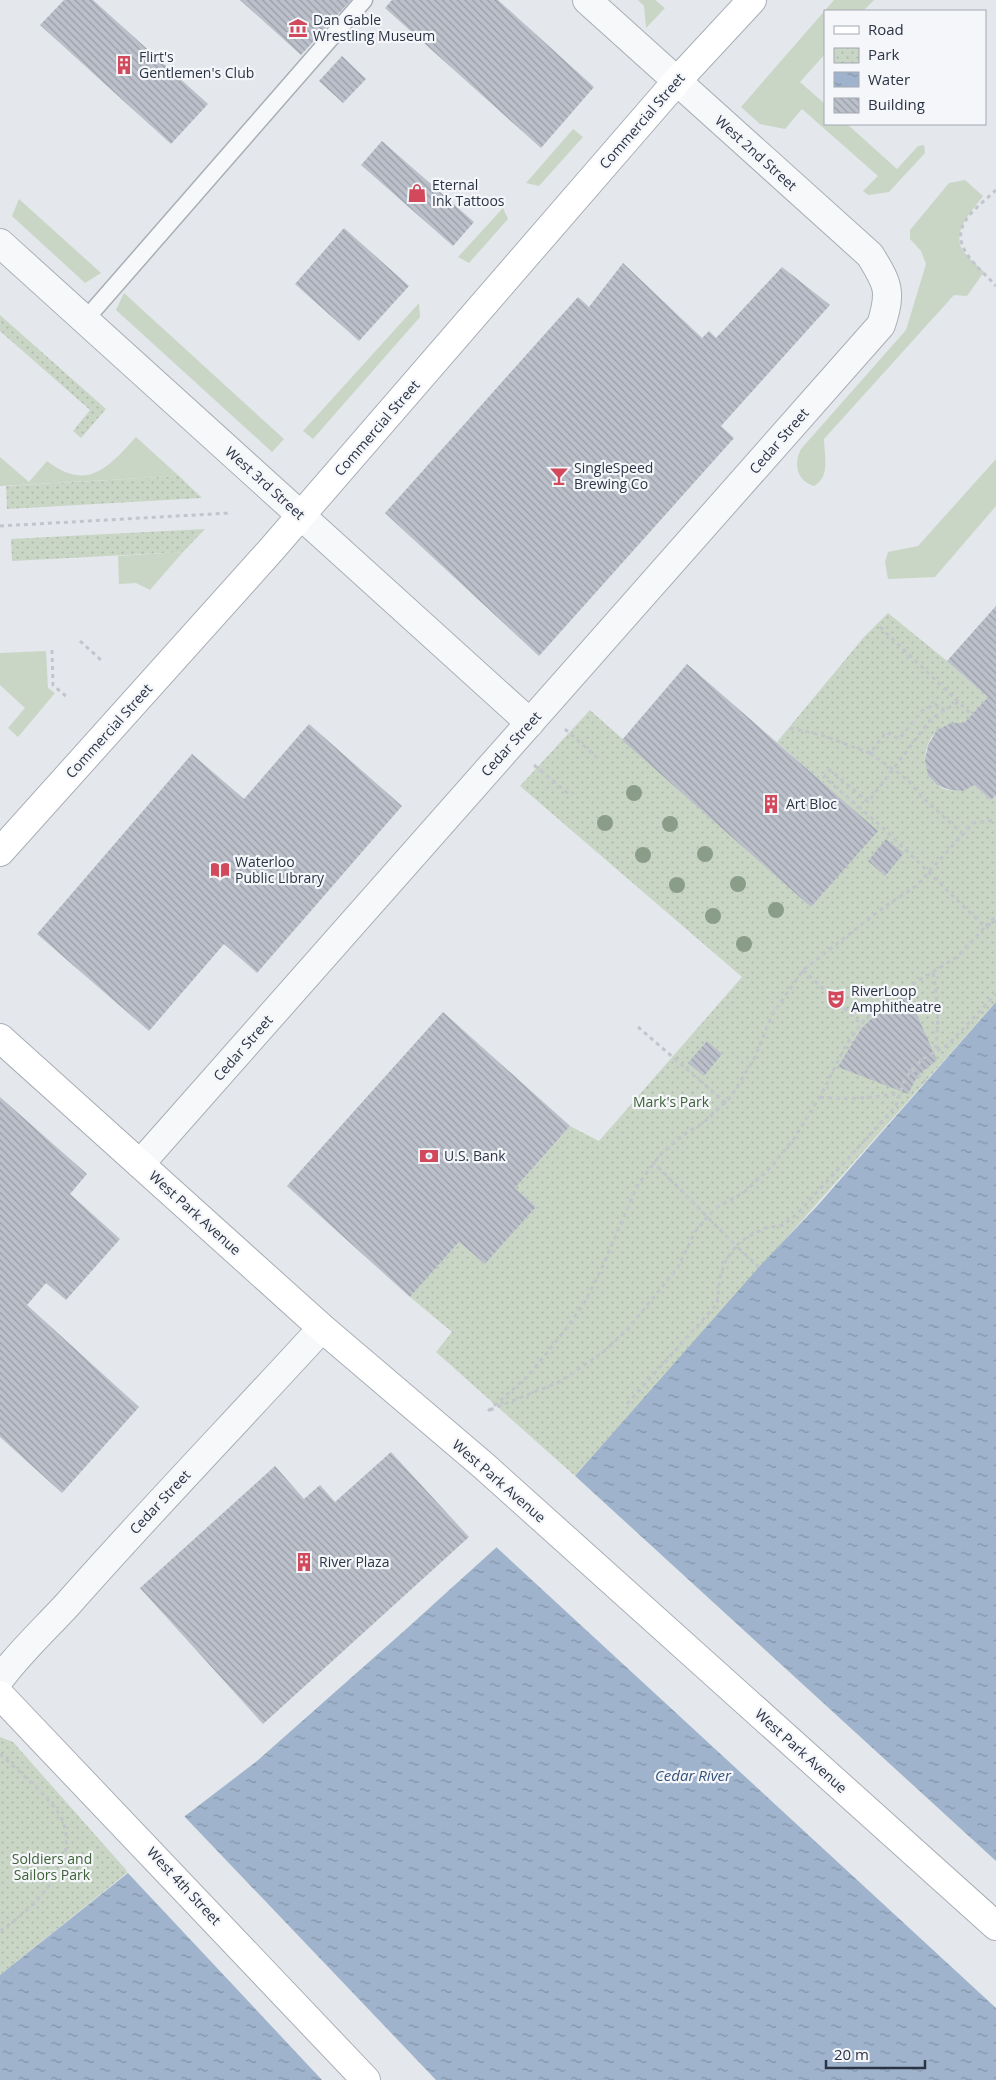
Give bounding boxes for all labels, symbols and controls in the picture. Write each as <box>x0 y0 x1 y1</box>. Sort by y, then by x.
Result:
place label: Dan Gable Wrestling Museum <box>313 10 435 45</box>
legend <box>824 10 986 125</box>
museum icon: Dan Gable Wrestling Museum <box>287 17 309 39</box>
text: Road <box>868 19 904 39</box>
text: Park <box>868 44 899 64</box>
place label: Flirt's Gentlemen's Club <box>139 47 254 82</box>
building icon: Flirt's Gentlemen's Club <box>113 54 135 76</box>
street label: Commercial Street <box>595 69 688 173</box>
text: Water <box>868 69 910 89</box>
text: Building <box>868 94 925 114</box>
street label: West 2nd Street <box>711 111 801 194</box>
place label: Eternal Ink Tattoos <box>432 175 505 210</box>
shop icon: Eternal Ink Tattoos <box>406 182 428 204</box>
street label: Commercial Street <box>330 376 423 480</box>
street label: Cedar Street <box>745 404 813 478</box>
street label: West 3rd Street <box>221 442 309 524</box>
place label: SingleSpeed Brewing Co <box>574 458 653 493</box>
bar icon: SingleSpeed Brewing Co <box>548 465 570 487</box>
street label: Commercial Street <box>61 679 156 782</box>
street label: Cedar Street <box>476 707 545 780</box>
building icon: Art Bloc <box>760 793 782 815</box>
place label: Art Bloc <box>786 794 837 813</box>
place label: Waterloo Public LIbrary <box>235 852 325 887</box>
library icon: Waterloo Public LIbrary <box>209 859 231 881</box>
place label: RiverLoop Amphitheatre <box>851 981 941 1016</box>
theatre icon: RiverLoop Amphitheatre <box>825 988 847 1010</box>
street label: Cedar Street <box>209 1011 277 1085</box>
park label: Mark's Park <box>633 1092 710 1111</box>
bank icon: U.S. Bank <box>418 1145 440 1167</box>
place label: U.S. Bank <box>444 1146 506 1165</box>
street label: West Park Avenue <box>145 1166 246 1259</box>
street label: West Park Avenue <box>449 1435 550 1527</box>
street label: Cedar Street <box>125 1465 194 1538</box>
building icon: River Plaza <box>293 1551 315 1573</box>
place label: River Plaza <box>319 1552 389 1571</box>
street label: West Park Avenue <box>751 1704 852 1797</box>
water label: Cedar River <box>655 1765 732 1785</box>
street label: West 4th Street <box>143 1842 226 1929</box>
park label: Soldiers and Sailors Park <box>12 1849 92 1884</box>
scale bar <box>826 2038 925 2070</box>
text: 20 m <box>834 2044 869 2064</box>

